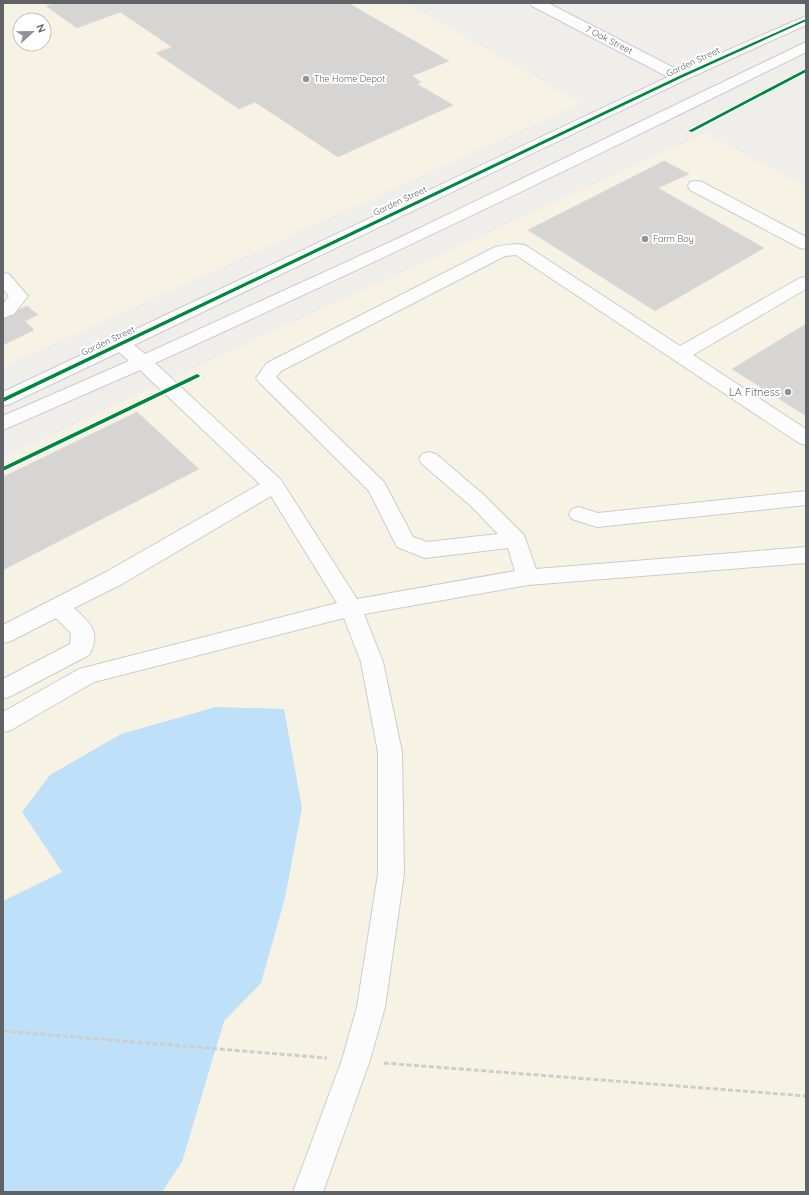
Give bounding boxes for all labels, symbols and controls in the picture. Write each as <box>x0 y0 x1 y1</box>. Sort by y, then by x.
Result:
north arrow <box>12 12 52 52</box>
text: N <box>33 22 49 35</box>
street label: 7 Oak Street <box>584 23 635 56</box>
street label: Garden Street <box>664 44 721 79</box>
place label: The Home Depot <box>314 73 385 84</box>
marker: The Home Depot <box>301 74 311 84</box>
street label: Garden Street <box>371 183 428 218</box>
place label: Farm Boy <box>653 233 694 244</box>
marker: Farm Boy <box>640 234 650 244</box>
street label: Garden Street <box>79 323 136 358</box>
place label: LA Fitness <box>729 385 780 399</box>
marker: LA Fitness <box>783 387 793 397</box>

